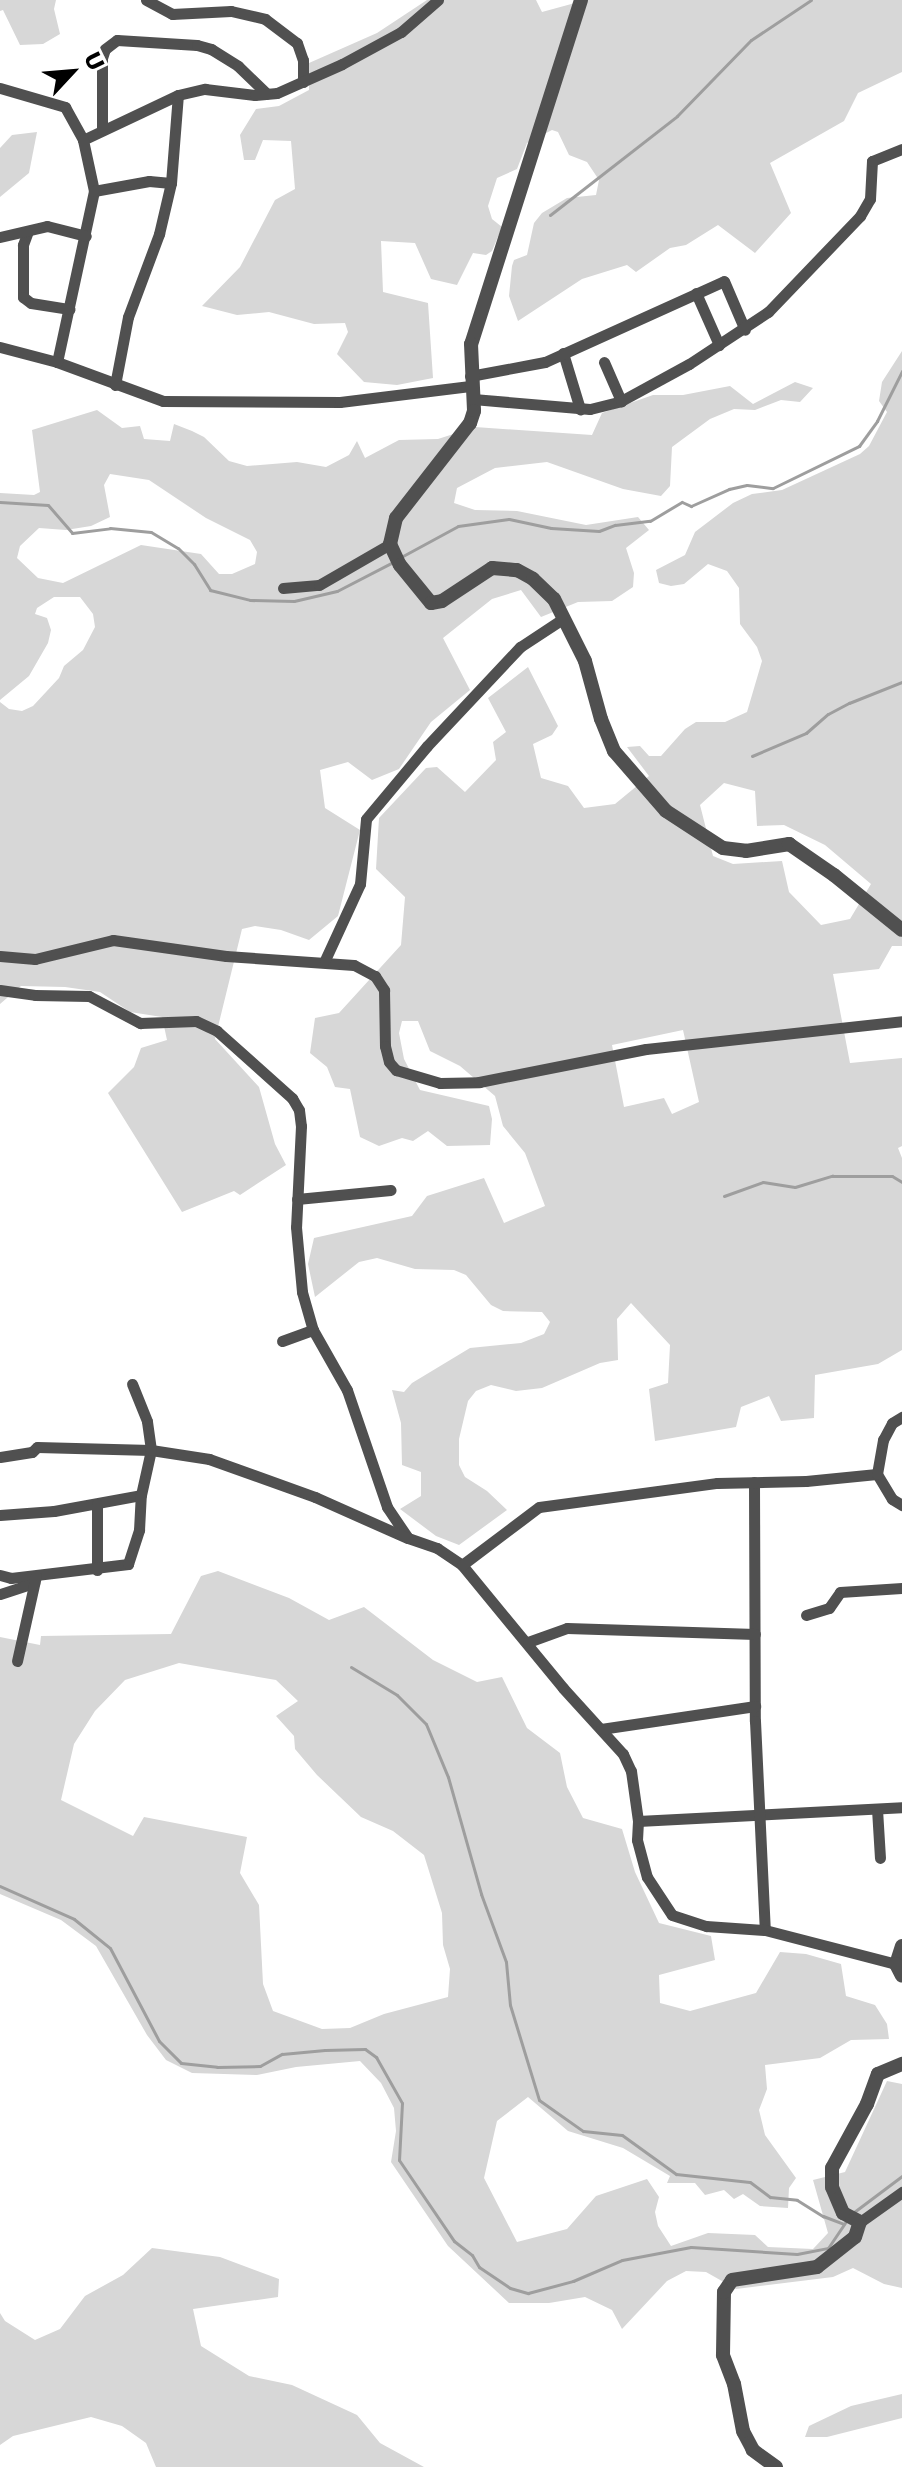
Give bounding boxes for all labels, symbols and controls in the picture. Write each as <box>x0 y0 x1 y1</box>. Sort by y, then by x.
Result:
north arrow <box>32 32 112 112</box>
text: U <box>79 48 109 75</box>

